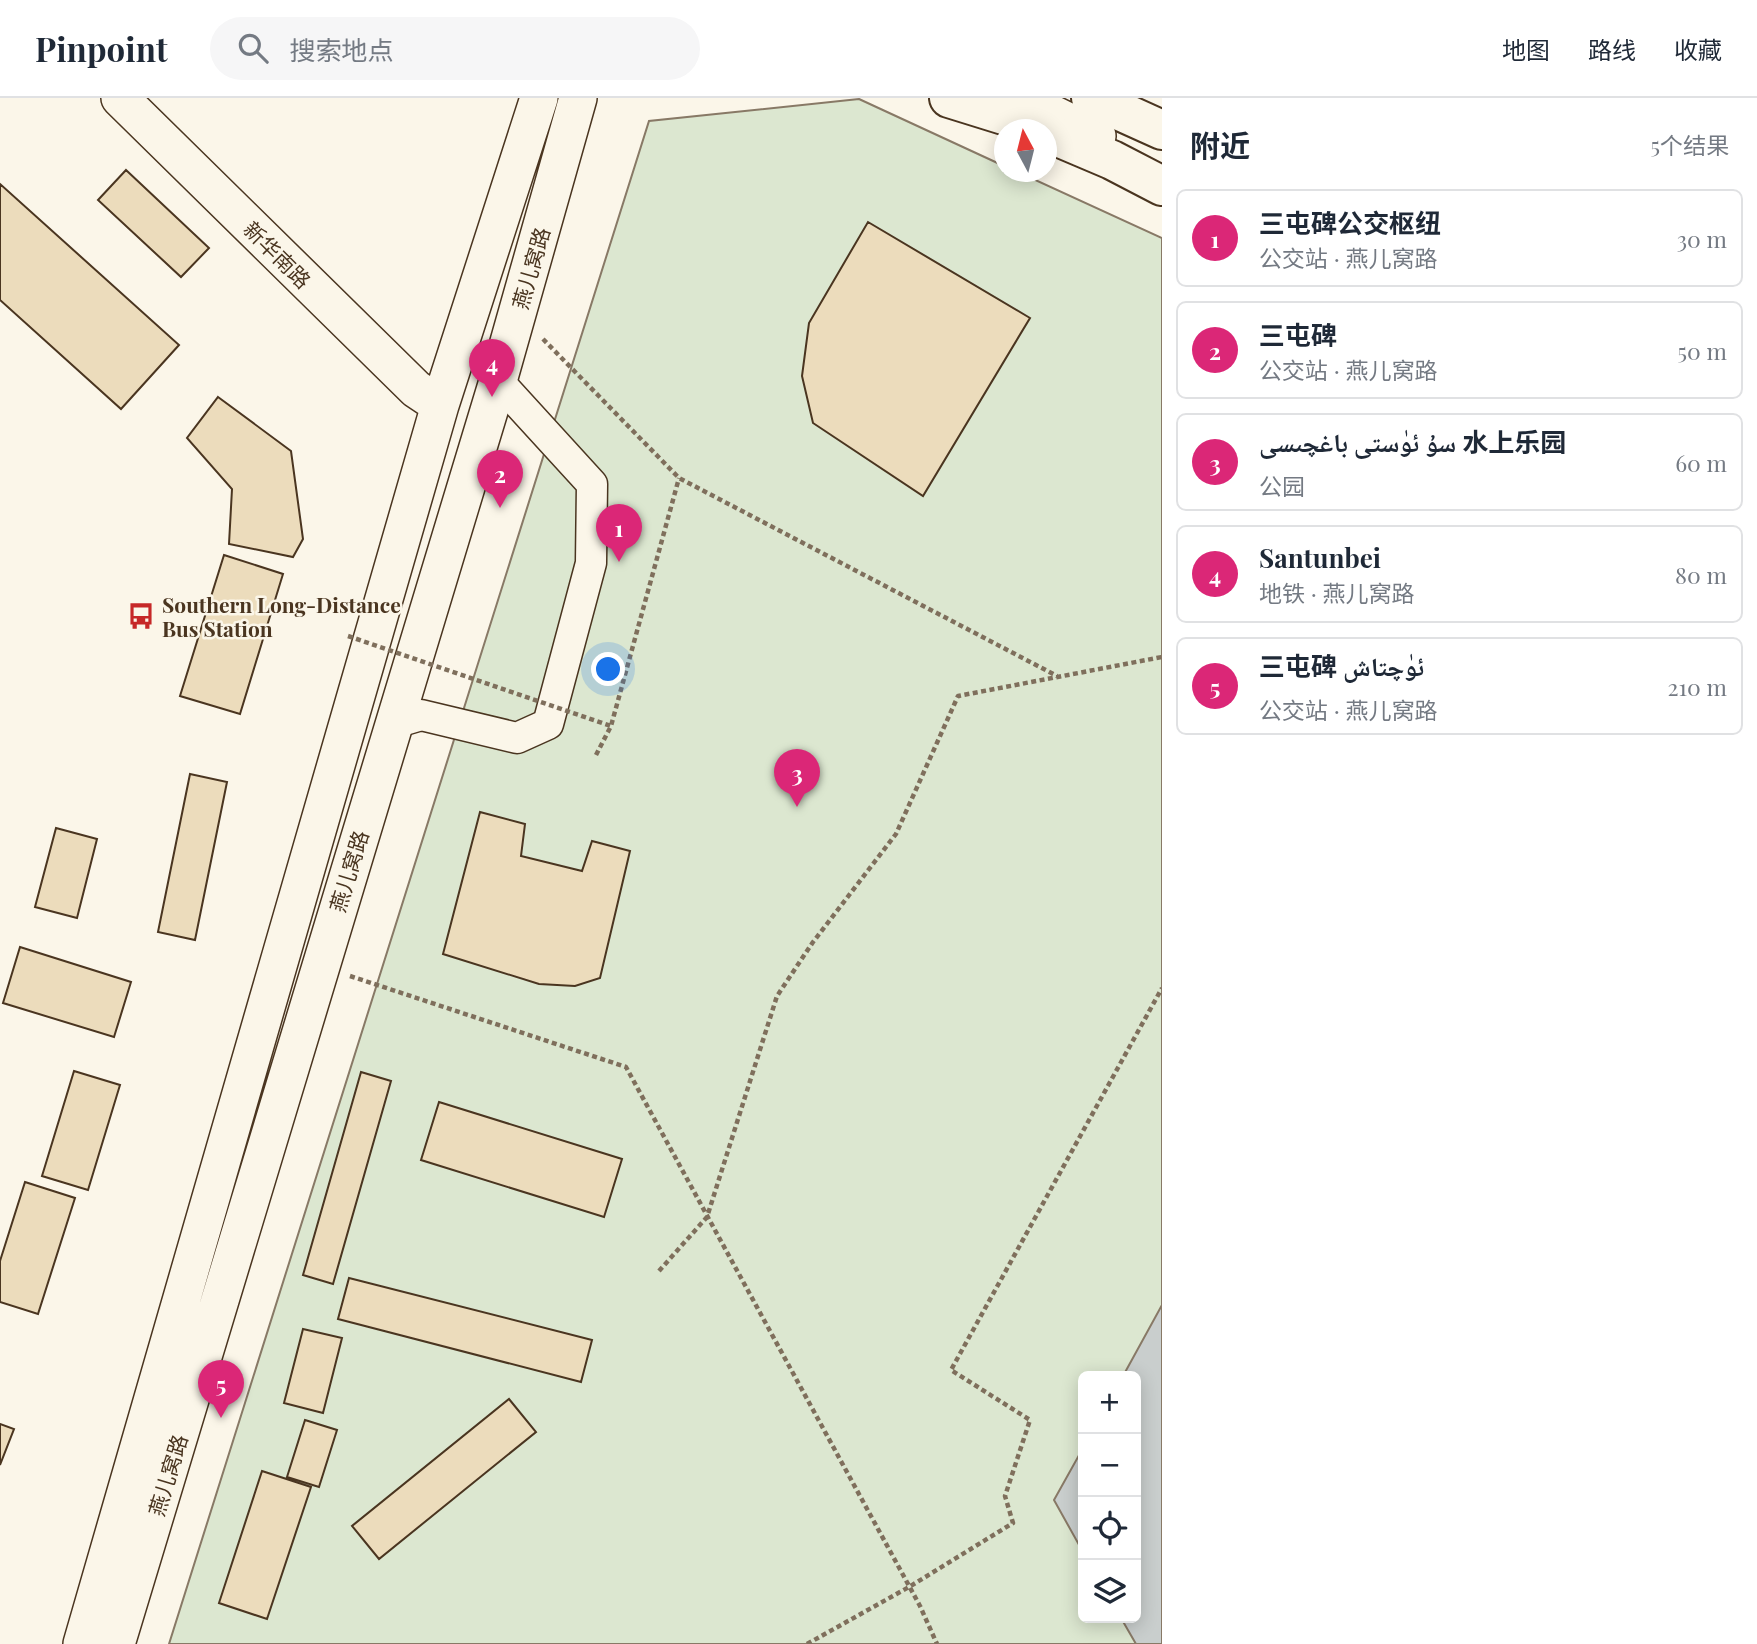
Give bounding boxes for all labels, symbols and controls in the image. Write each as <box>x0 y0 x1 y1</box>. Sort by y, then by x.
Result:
search box <box>210 17 700 80</box>
text: Pinpoint <box>35 26 168 70</box>
icon: search <box>234 29 272 67</box>
text: 搜索地点 <box>290 32 394 67</box>
text: 地图 <box>1502 33 1550 65</box>
text: 路线 <box>1588 33 1636 65</box>
text: 收藏 <box>1674 33 1722 65</box>
north arrow <box>994 119 1057 182</box>
text: 附近 <box>1190 125 1250 165</box>
text: 5个结果 <box>1650 129 1729 160</box>
text: 三屯碑公交枢纽 <box>1259 205 1441 240</box>
street label: 新华南路 <box>238 214 318 294</box>
text: 1 <box>1211 223 1219 254</box>
text: 30 m <box>1677 223 1727 254</box>
street label: 燕儿窝路 <box>505 224 555 312</box>
text: 公交站 · 燕儿窝路 <box>1259 242 1438 273</box>
text: 三屯碑 <box>1259 317 1337 352</box>
text: 2 <box>1209 335 1221 366</box>
text: 50 m <box>1678 335 1727 366</box>
pin: 4 <box>469 339 515 397</box>
text: 公交站 · 燕儿窝路 <box>1259 354 1438 385</box>
text: سۇ ئۈستى باغچىسى 水上乐园 <box>1259 424 1566 459</box>
text: 3 <box>1209 447 1221 478</box>
text: 60 m <box>1675 447 1727 478</box>
pin: 2 <box>477 450 523 508</box>
text: 公园 <box>1259 470 1305 501</box>
pin: 1 <box>596 504 642 562</box>
text: Santunbei <box>1259 540 1381 575</box>
text: 4 <box>1209 559 1221 590</box>
text: 80 m <box>1675 559 1727 590</box>
text: 地铁 · 燕儿窝路 <box>1259 577 1415 608</box>
place label: Southern Long-Distance Bus Station <box>162 590 401 642</box>
bus stop icon: Southern Long-Distance Bus Station <box>126 601 156 631</box>
text: 三屯碑 ئۈچتاش <box>1259 648 1424 683</box>
your location <box>591 652 625 686</box>
text: 5 <box>1210 671 1220 702</box>
text: 210 m <box>1668 671 1727 702</box>
text: 公交站 · 燕儿窝路 <box>1259 694 1438 725</box>
pin: 3 <box>774 749 820 807</box>
street label: 燕儿窝路 <box>322 827 374 915</box>
pin: 5 <box>198 1360 244 1418</box>
map controls <box>1078 1371 1141 1623</box>
button: + <box>1078 1371 1141 1434</box>
street label: 燕儿窝路 <box>141 1431 193 1519</box>
button: − <box>1078 1434 1141 1497</box>
button: locate <box>1078 1497 1141 1560</box>
button: layers <box>1078 1560 1141 1623</box>

